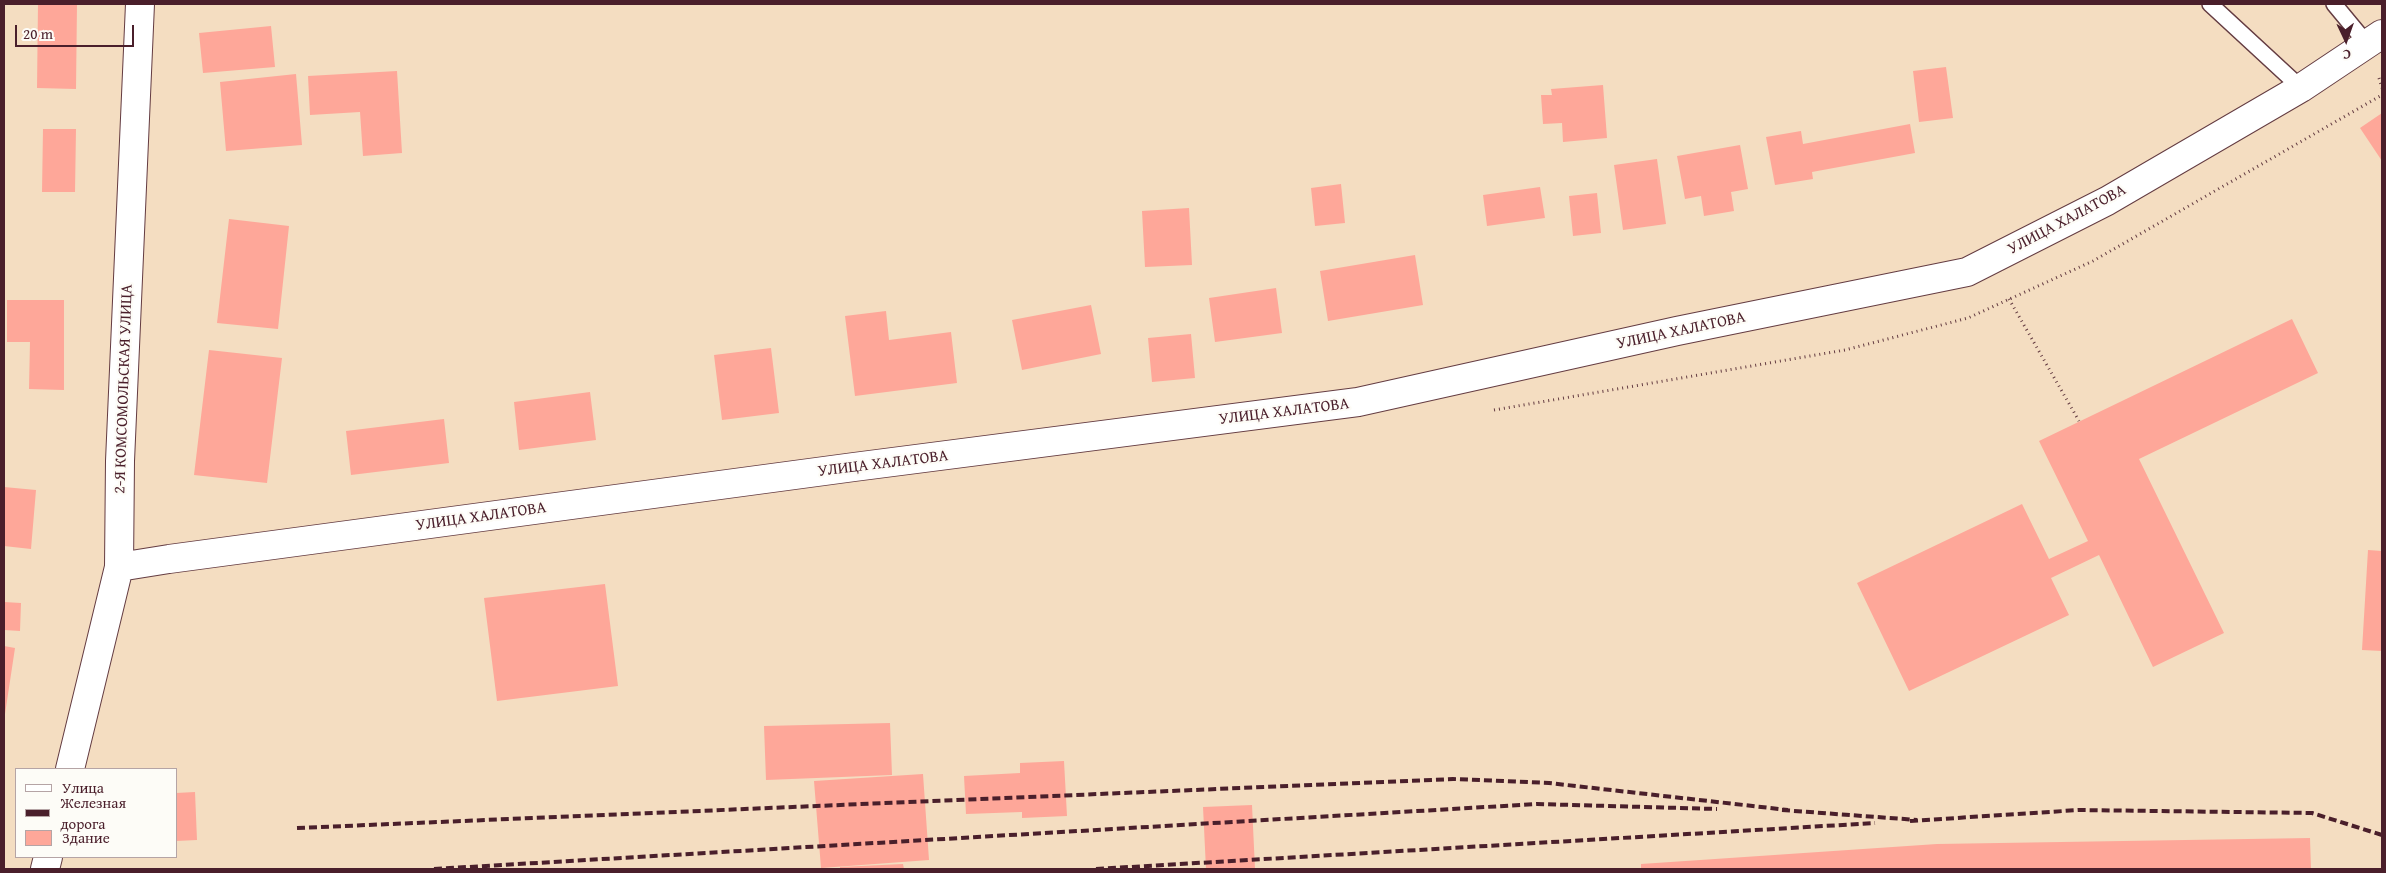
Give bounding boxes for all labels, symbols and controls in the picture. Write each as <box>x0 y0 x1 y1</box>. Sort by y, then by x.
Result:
scale bar <box>18 15 136 47</box>
north arrow <box>2321 15 2371 65</box>
text: 20 m <box>23 23 53 44</box>
text: С <box>2342 45 2351 65</box>
street label: УЛИЦА ХАЛАТОВА <box>2005 181 2129 259</box>
street label: 2-Я КОМСОМОЛЬСКАЯ УЛИЦА <box>111 284 137 494</box>
street label: УЛИЦА ХАЛАТОВА <box>1615 308 1747 354</box>
street label: УЛИЦА ХАЛАТОВА <box>1218 394 1350 430</box>
street label: УЛИЦА ХАЛАТОВА <box>817 446 949 482</box>
street label: УЛИЦА ХАЛАТОВА <box>415 498 547 536</box>
legend <box>15 768 178 858</box>
text: Улица <box>62 777 104 798</box>
text: Железная дорога <box>60 792 126 834</box>
text: Здание <box>62 827 110 848</box>

